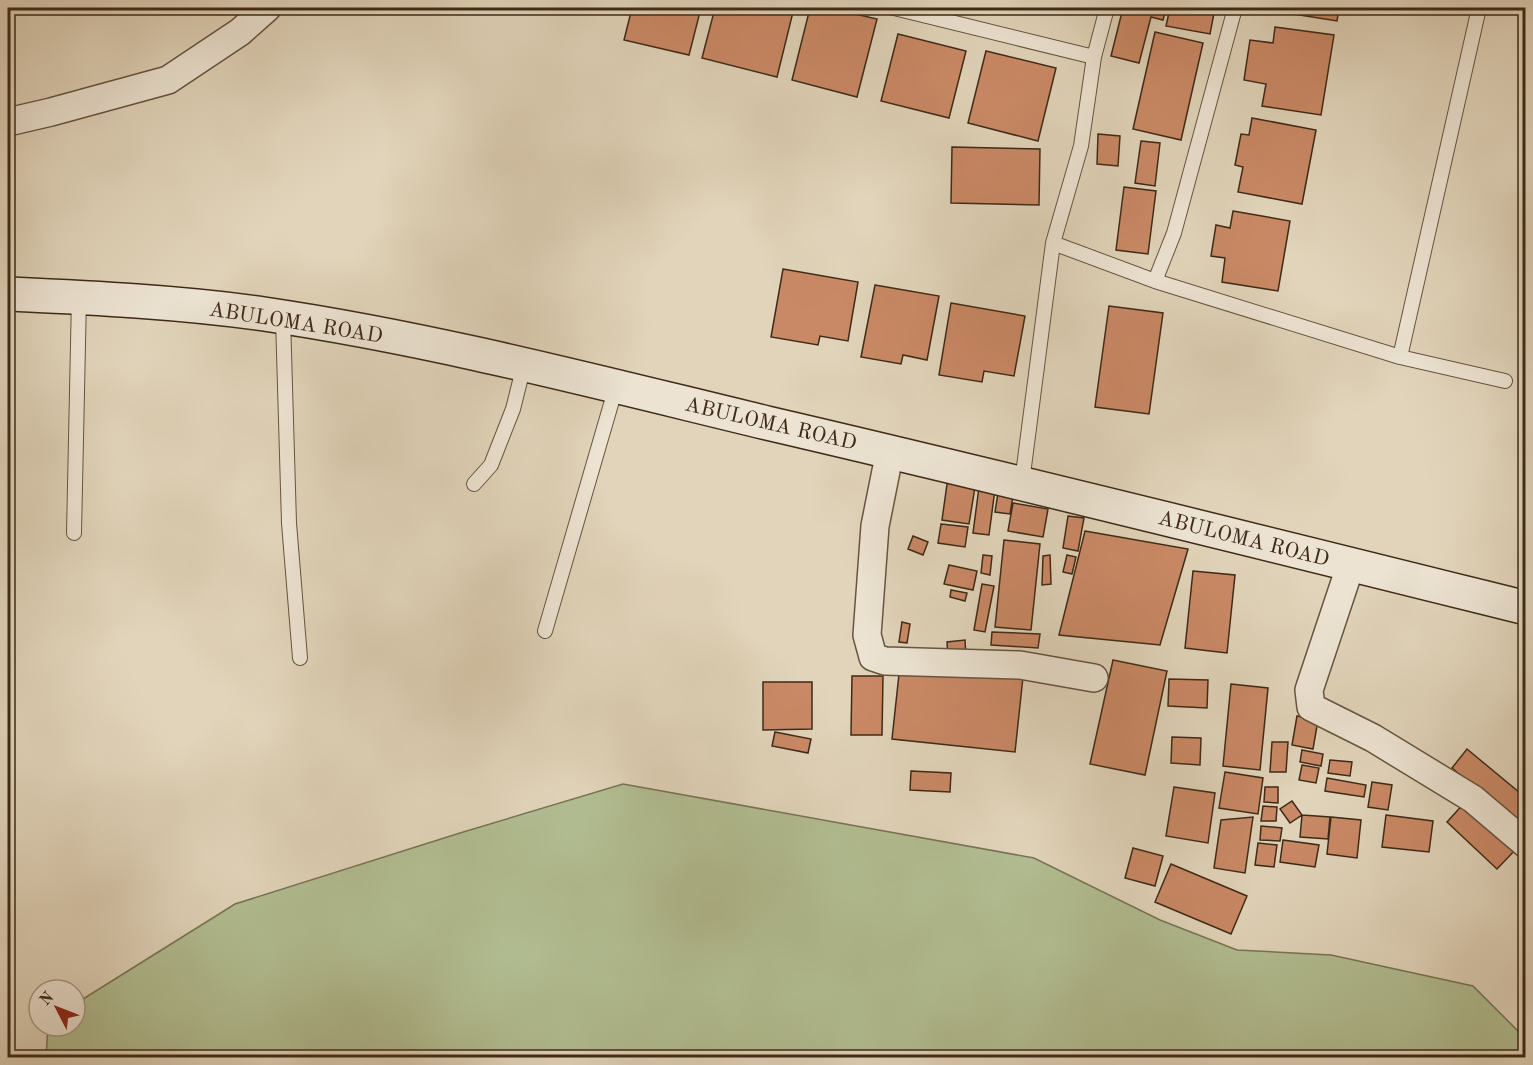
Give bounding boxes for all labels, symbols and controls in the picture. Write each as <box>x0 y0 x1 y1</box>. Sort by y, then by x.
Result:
street label: ABULOMA ROAD <box>207 299 384 348</box>
street label: ABULOMA ROAD <box>683 394 859 454</box>
street label: ABULOMA ROAD <box>1156 508 1331 571</box>
north arrow <box>27 978 87 1038</box>
text: N <box>37 989 58 1009</box>

